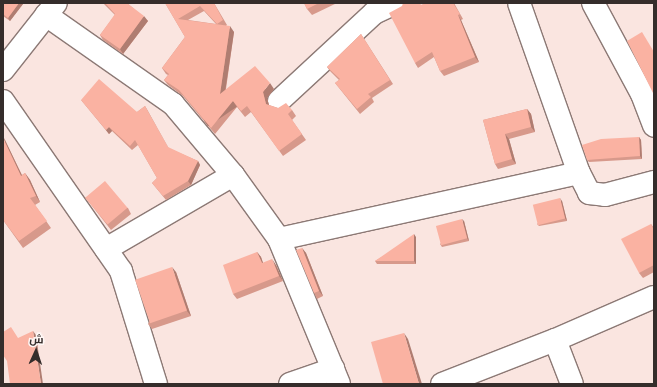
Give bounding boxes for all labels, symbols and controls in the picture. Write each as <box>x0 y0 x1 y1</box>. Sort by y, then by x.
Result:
north arrow <box>16 331 56 371</box>
text: ش <box>29 331 44 347</box>

